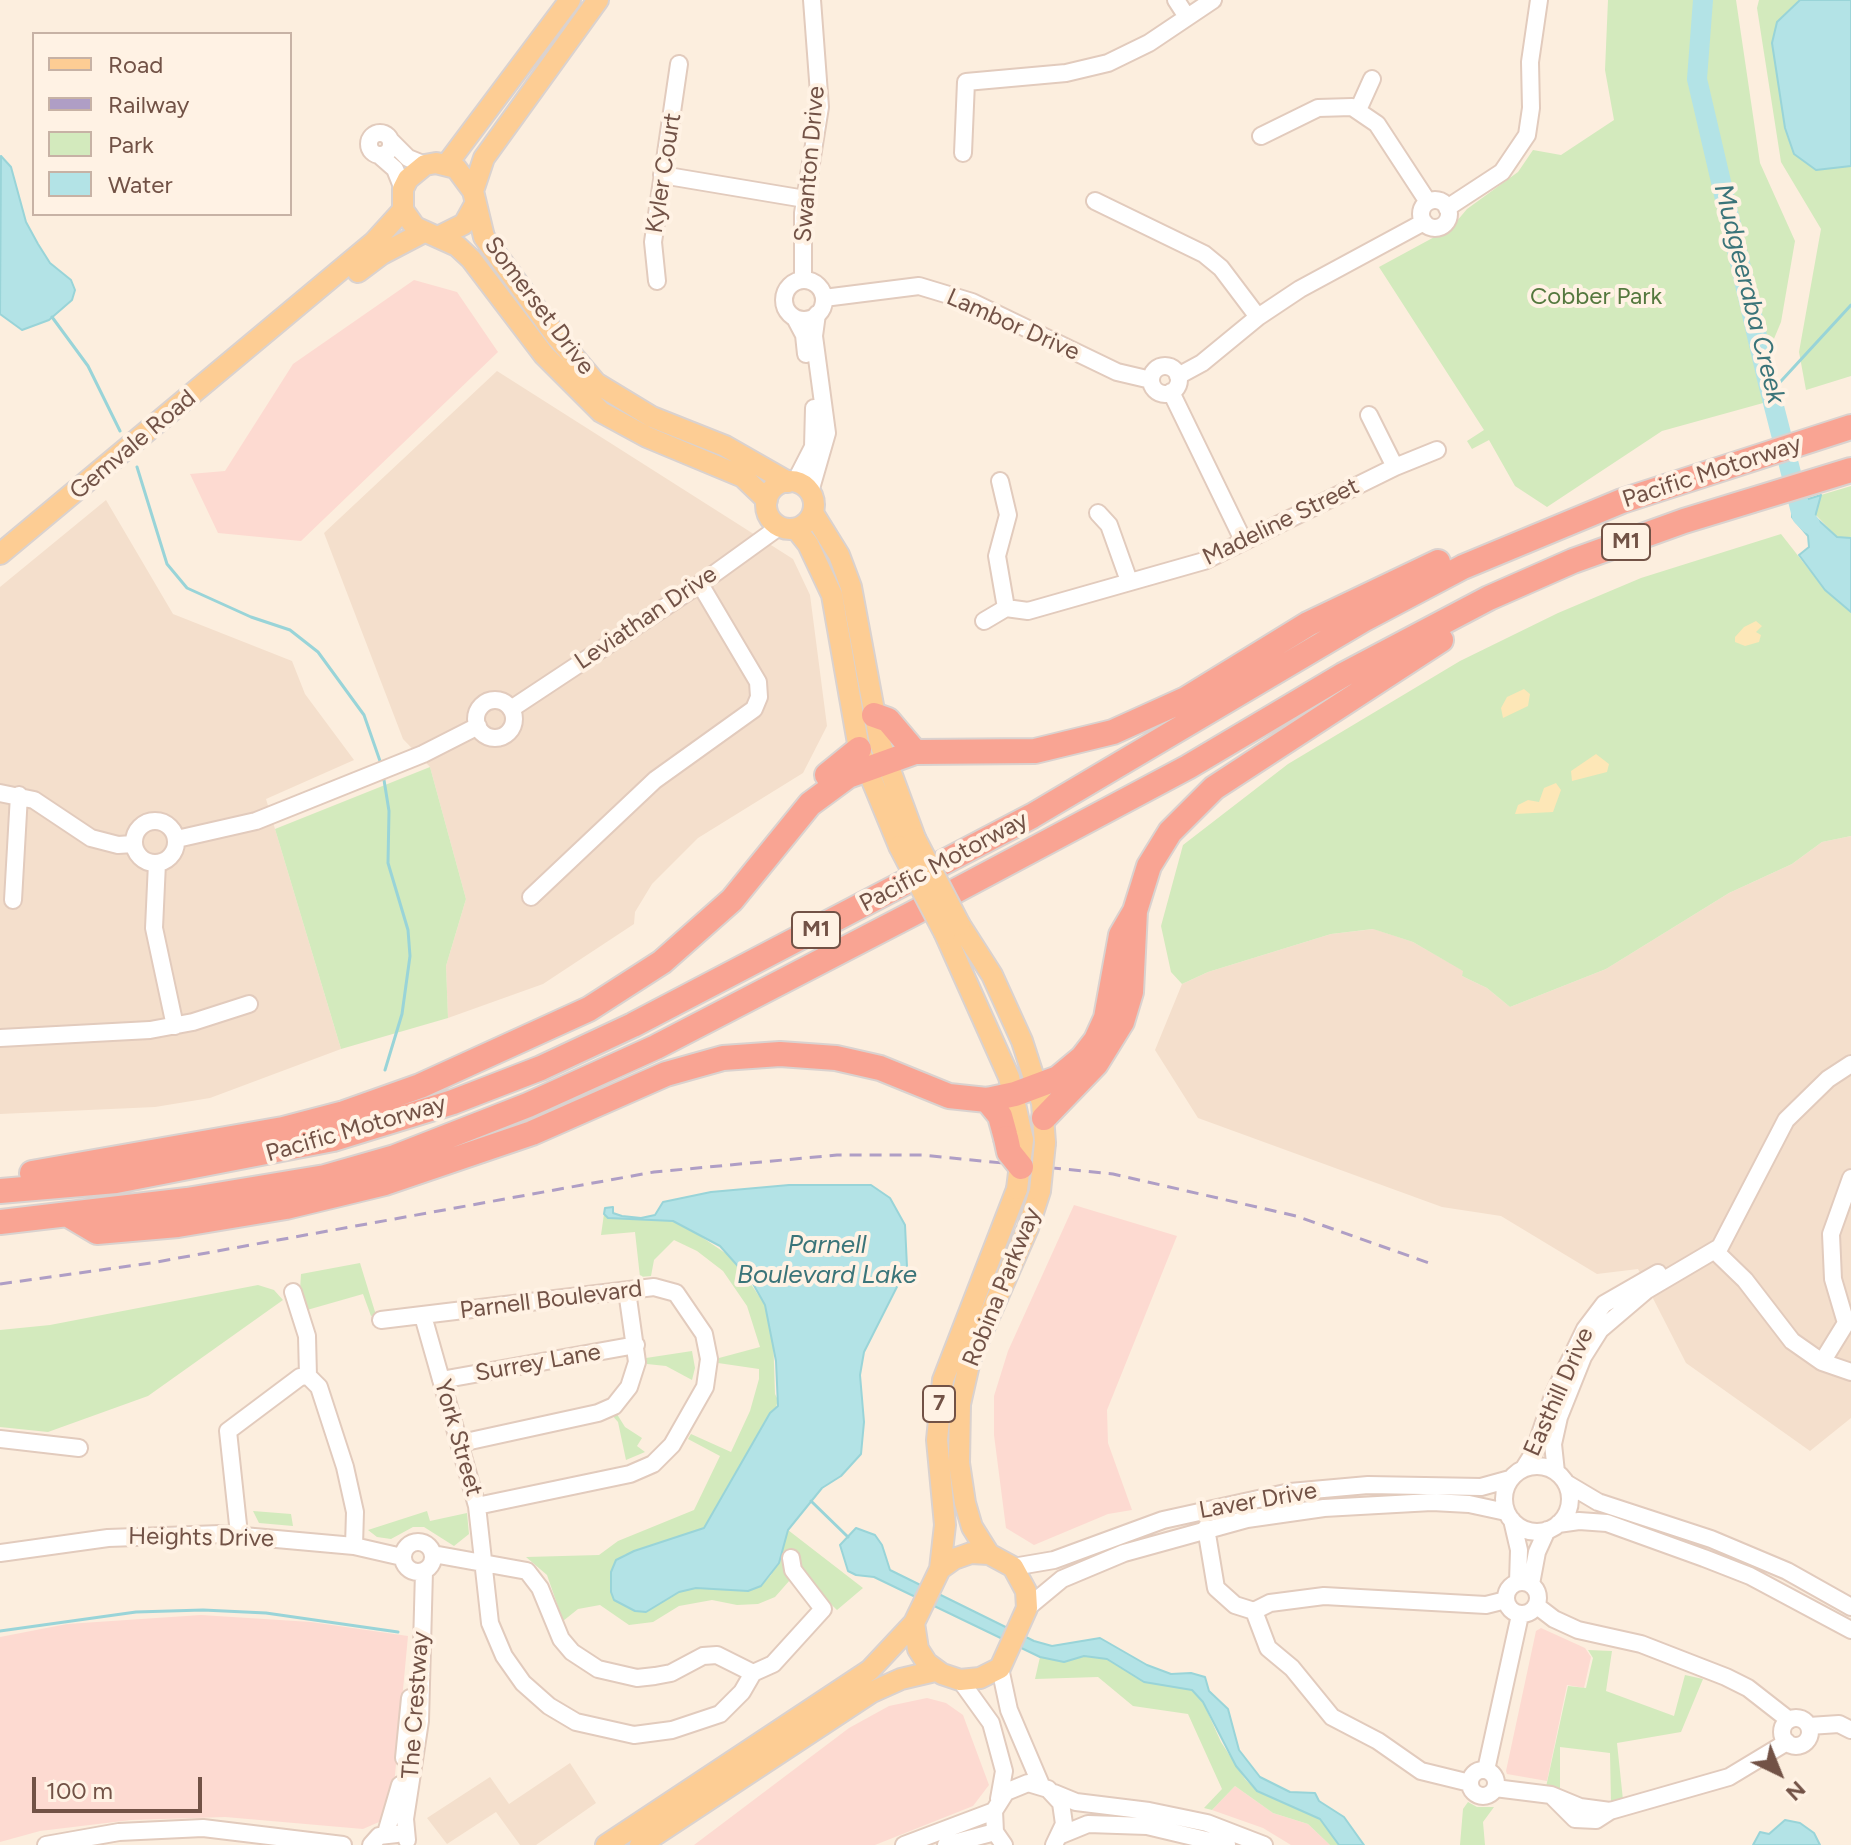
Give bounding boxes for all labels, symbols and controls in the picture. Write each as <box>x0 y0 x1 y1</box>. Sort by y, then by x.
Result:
legend <box>32 32 292 216</box>
text: Road <box>108 50 163 79</box>
street label: Swanton Drive <box>789 85 831 243</box>
text: Railway <box>108 90 189 119</box>
street label: Kyler Court <box>640 111 688 235</box>
text: Park <box>108 130 154 159</box>
text: Water <box>108 170 173 199</box>
water label: Mudgeeraba Creek <box>1707 181 1791 407</box>
street label: Somerset Drive <box>478 231 600 381</box>
street label: Lambor Drive <box>942 283 1084 367</box>
park label: Cobber Park <box>1530 283 1662 311</box>
street label: Gemvale Road <box>64 384 202 506</box>
street label: Pacific Motorway <box>1619 430 1805 514</box>
street label: Madeline Street <box>1198 472 1364 572</box>
road number: M1 <box>1602 524 1650 560</box>
street label: Leviathan Drive <box>570 560 722 676</box>
street label: Pacific Motorway <box>855 806 1033 918</box>
road number: M1 <box>792 912 840 948</box>
street label: Pacific Motorway <box>263 1089 449 1169</box>
street label: Robina Parkway <box>957 1203 1047 1371</box>
water label: Parnell Boulevard Lake <box>737 1229 917 1290</box>
street label: Parnell Boulevard <box>458 1275 644 1325</box>
street label: Easthill Drive <box>1518 1323 1600 1461</box>
street label: Surrey Lane <box>473 1338 603 1388</box>
street label: York Street <box>428 1376 488 1500</box>
road number: 7 <box>923 1386 955 1422</box>
street label: Laver Drive <box>1197 1476 1319 1526</box>
street label: Heights Drive <box>128 1522 274 1554</box>
street label: The Crestway <box>396 1630 436 1780</box>
north arrow <box>1739 1733 1819 1813</box>
scale bar <box>36 1761 206 1811</box>
text: N <box>1780 1775 1811 1807</box>
text: 100 m <box>46 1776 113 1805</box>

